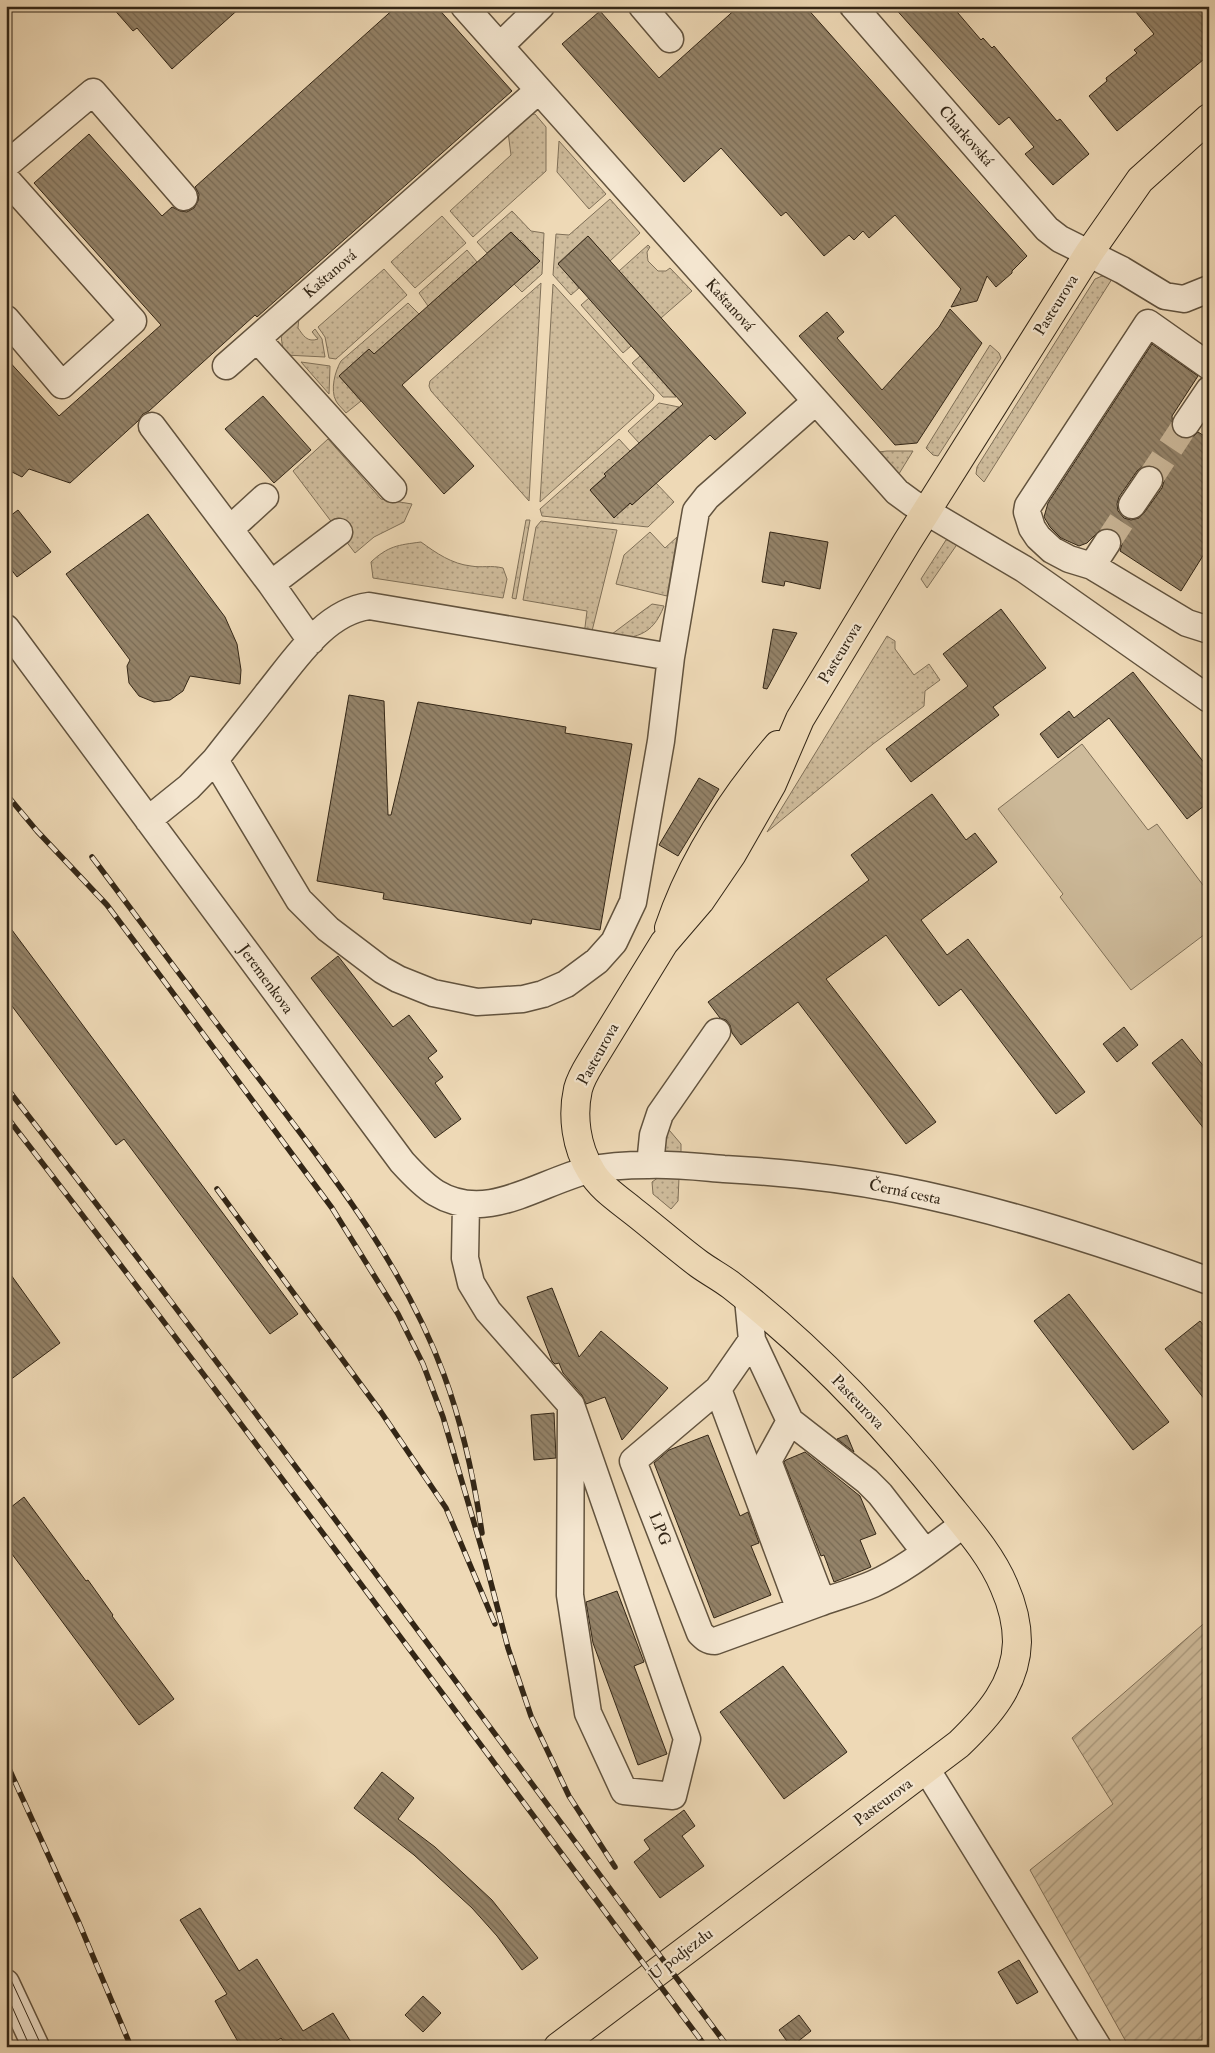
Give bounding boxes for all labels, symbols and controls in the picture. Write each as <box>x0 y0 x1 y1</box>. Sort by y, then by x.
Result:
street label: Charkovská <box>934 102 998 171</box>
street label: Kaštanová <box>299 245 361 303</box>
street label: Pasteurova <box>1029 270 1083 339</box>
street label: Kaštanová <box>701 274 759 336</box>
street label: Pasteurova <box>814 618 866 687</box>
street label: Jeremenkova <box>233 939 298 1019</box>
street label: Pasteurova <box>573 1019 623 1089</box>
street label: Černá cesta <box>867 1174 943 1209</box>
street label: Pasteurova <box>827 1371 889 1434</box>
street label: LPG <box>644 1509 676 1549</box>
street label: Pasteurova <box>850 1773 917 1830</box>
street label: U podjezdu <box>645 1924 717 1985</box>

